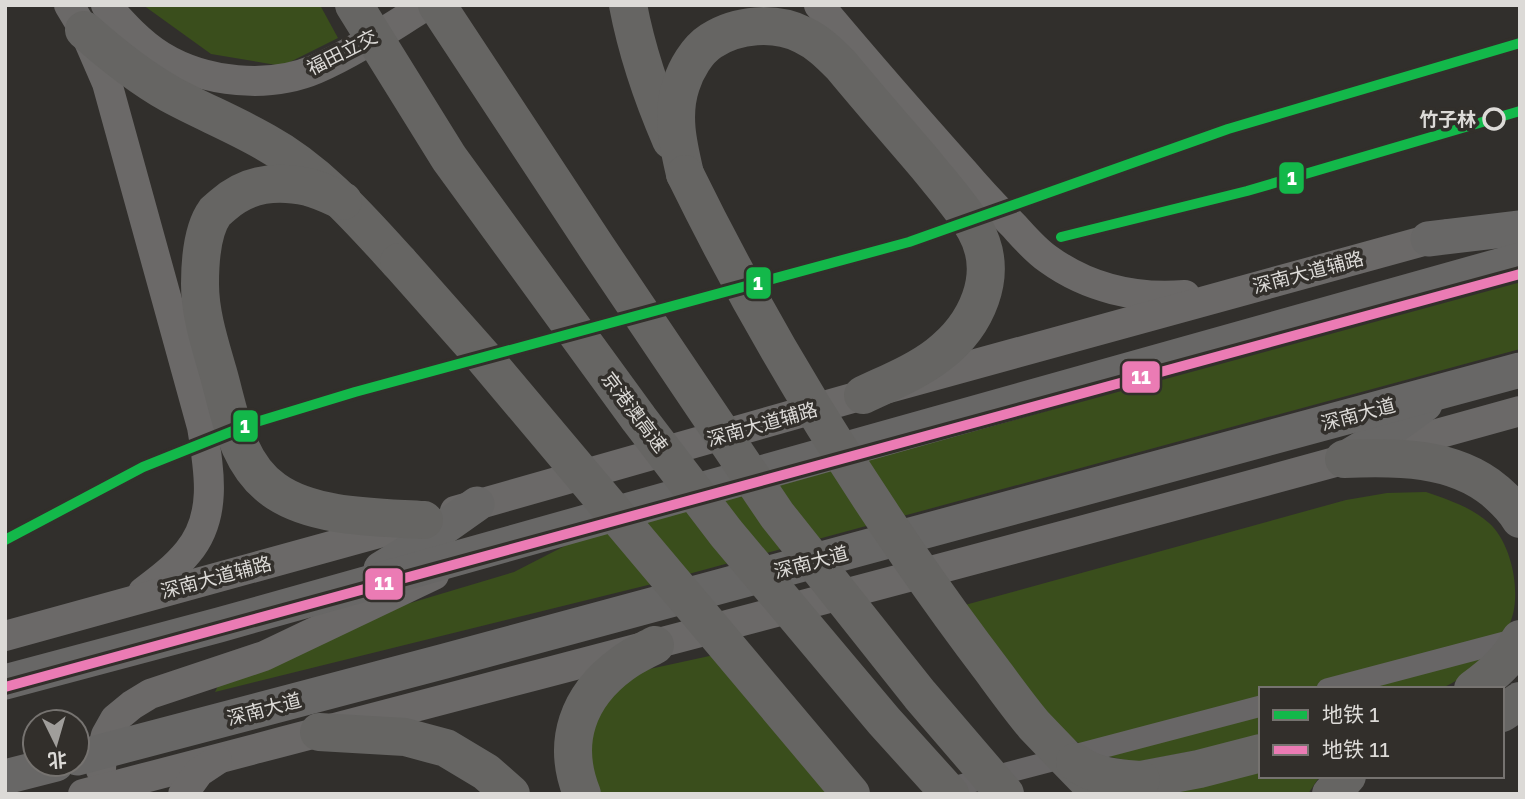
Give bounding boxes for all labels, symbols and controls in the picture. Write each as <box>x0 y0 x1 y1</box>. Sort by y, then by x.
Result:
street label: 福田立交 <box>303 24 381 79</box>
place label: 竹子林 <box>1419 107 1476 130</box>
marker: 竹子林 <box>1483 108 1505 130</box>
line badge: 1 <box>1278 161 1305 195</box>
text: 1 <box>1287 166 1297 189</box>
street label: 深南大道辅路 <box>1250 246 1366 297</box>
line badge: 1 <box>745 266 772 300</box>
text: 1 <box>753 271 763 294</box>
line badge: 11 <box>1121 360 1161 394</box>
text: 11 <box>1131 365 1151 388</box>
street label: 京港澳高速 <box>598 367 673 457</box>
street label: 深南大道 <box>1318 393 1398 434</box>
street label: 深南大道辅路 <box>704 397 820 450</box>
line badge: 1 <box>232 409 259 443</box>
text: 1 <box>240 414 250 437</box>
street label: 深南大道 <box>771 541 851 582</box>
street label: 深南大道辅路 <box>158 551 274 602</box>
line badge: 11 <box>364 567 404 601</box>
text: 11 <box>374 571 394 594</box>
legend <box>1259 687 1504 778</box>
street label: 深南大道 <box>224 688 304 729</box>
text: 地铁 1 <box>1322 701 1379 727</box>
north arrow <box>21 708 91 778</box>
text: 地铁 11 <box>1322 736 1390 762</box>
text: 北 <box>47 748 68 773</box>

